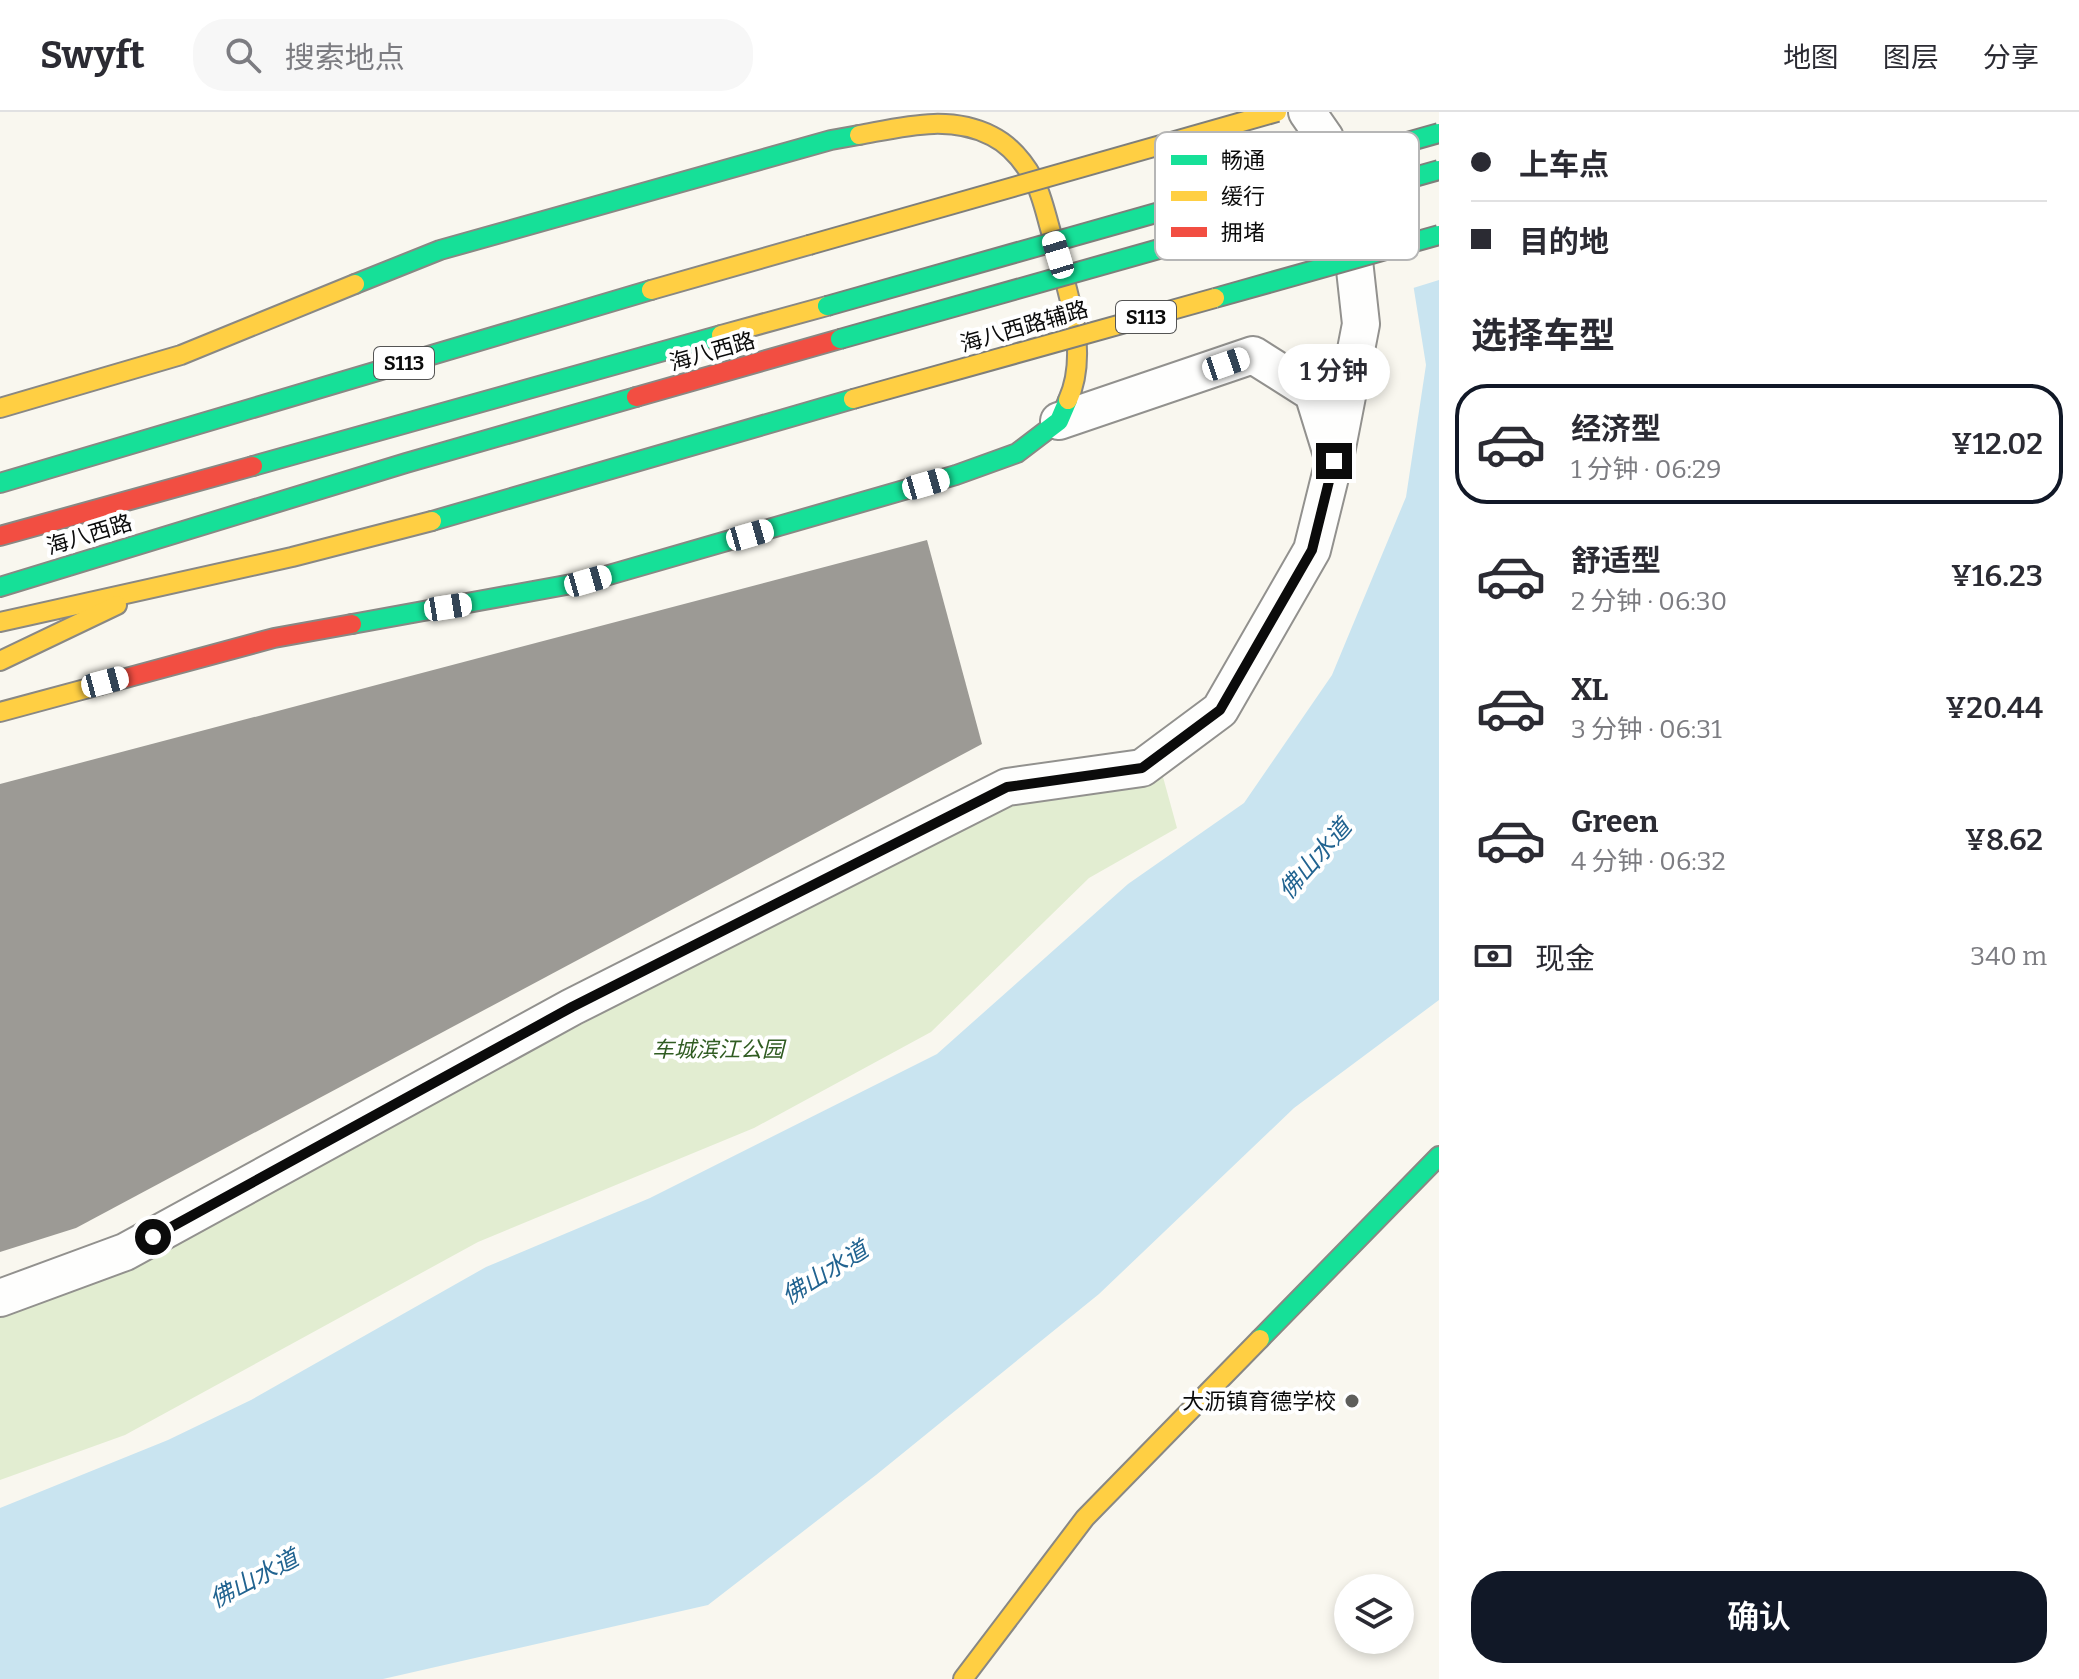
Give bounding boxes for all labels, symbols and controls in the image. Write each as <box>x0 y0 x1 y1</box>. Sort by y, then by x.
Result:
search box <box>193 19 753 91</box>
text: Swyft <box>40 32 145 78</box>
icon: search <box>221 33 265 77</box>
text: 搜索地点 <box>285 40 405 76</box>
text: 地图 <box>1783 41 1839 74</box>
text: 图层 <box>1883 41 1939 74</box>
text: 分享 <box>1983 41 2039 74</box>
legend <box>1155 132 1419 260</box>
text: 畅通 <box>1221 147 1265 174</box>
text: 上车点 <box>1519 147 1609 183</box>
text: 缓行 <box>1221 183 1265 210</box>
text: 拥堵 <box>1221 219 1265 246</box>
text: 目的地 <box>1519 224 1609 260</box>
car <box>1040 229 1076 281</box>
street label: 海八西路辅路 <box>957 295 1091 358</box>
road number: S113 <box>1116 301 1176 333</box>
text: 选择车型 <box>1471 314 1615 358</box>
street label: 海八西路 <box>666 326 758 377</box>
car <box>1199 345 1253 383</box>
callout: 1 分钟 <box>1278 345 1390 401</box>
road number: S113 <box>374 347 434 379</box>
text: 1 分钟 <box>1300 356 1368 387</box>
icon: car <box>1475 408 1547 480</box>
text: 经济型 <box>1571 411 1661 447</box>
text: ¥12.02 <box>1951 426 2043 462</box>
route end <box>1316 443 1352 479</box>
text: 1 分钟 · 06:29 <box>1571 454 1721 485</box>
car <box>900 466 952 502</box>
street label: 海八西路 <box>43 509 135 560</box>
car <box>724 517 776 553</box>
icon: car <box>1475 540 1547 612</box>
text: 舒适型 <box>1571 543 1661 579</box>
text: ¥16.23 <box>1951 558 2043 594</box>
car <box>562 563 614 599</box>
text: 2 分钟 · 06:30 <box>1571 586 1727 617</box>
car <box>422 591 474 623</box>
car <box>79 664 131 700</box>
icon: car <box>1475 672 1547 744</box>
text: XL <box>1571 672 1608 708</box>
text: ¥20.44 <box>1945 690 2043 726</box>
text: 3 分钟 · 06:31 <box>1571 714 1722 745</box>
icon: car <box>1475 804 1547 876</box>
text: Green <box>1571 804 1658 840</box>
water label: 佛山水道 <box>1273 811 1359 904</box>
text: ¥8.62 <box>1965 822 2043 858</box>
text: 4 分钟 · 06:32 <box>1571 846 1726 877</box>
icon: cash <box>1471 934 1515 978</box>
text: 现金 <box>1535 941 1595 977</box>
text: 340 m <box>1970 941 2047 972</box>
park label: 车城滨江公园 <box>652 1036 787 1063</box>
route start <box>135 1219 171 1255</box>
water label: 佛山水道 <box>777 1234 876 1310</box>
place label: 大沥镇育德学校 <box>1182 1388 1336 1415</box>
marker: 大沥镇育德学校 <box>1343 1392 1361 1410</box>
water label: 佛山水道 <box>205 1543 306 1614</box>
button: 确认 <box>1471 1571 2047 1663</box>
map controls <box>1334 1574 1414 1654</box>
button: layers <box>1334 1574 1414 1654</box>

